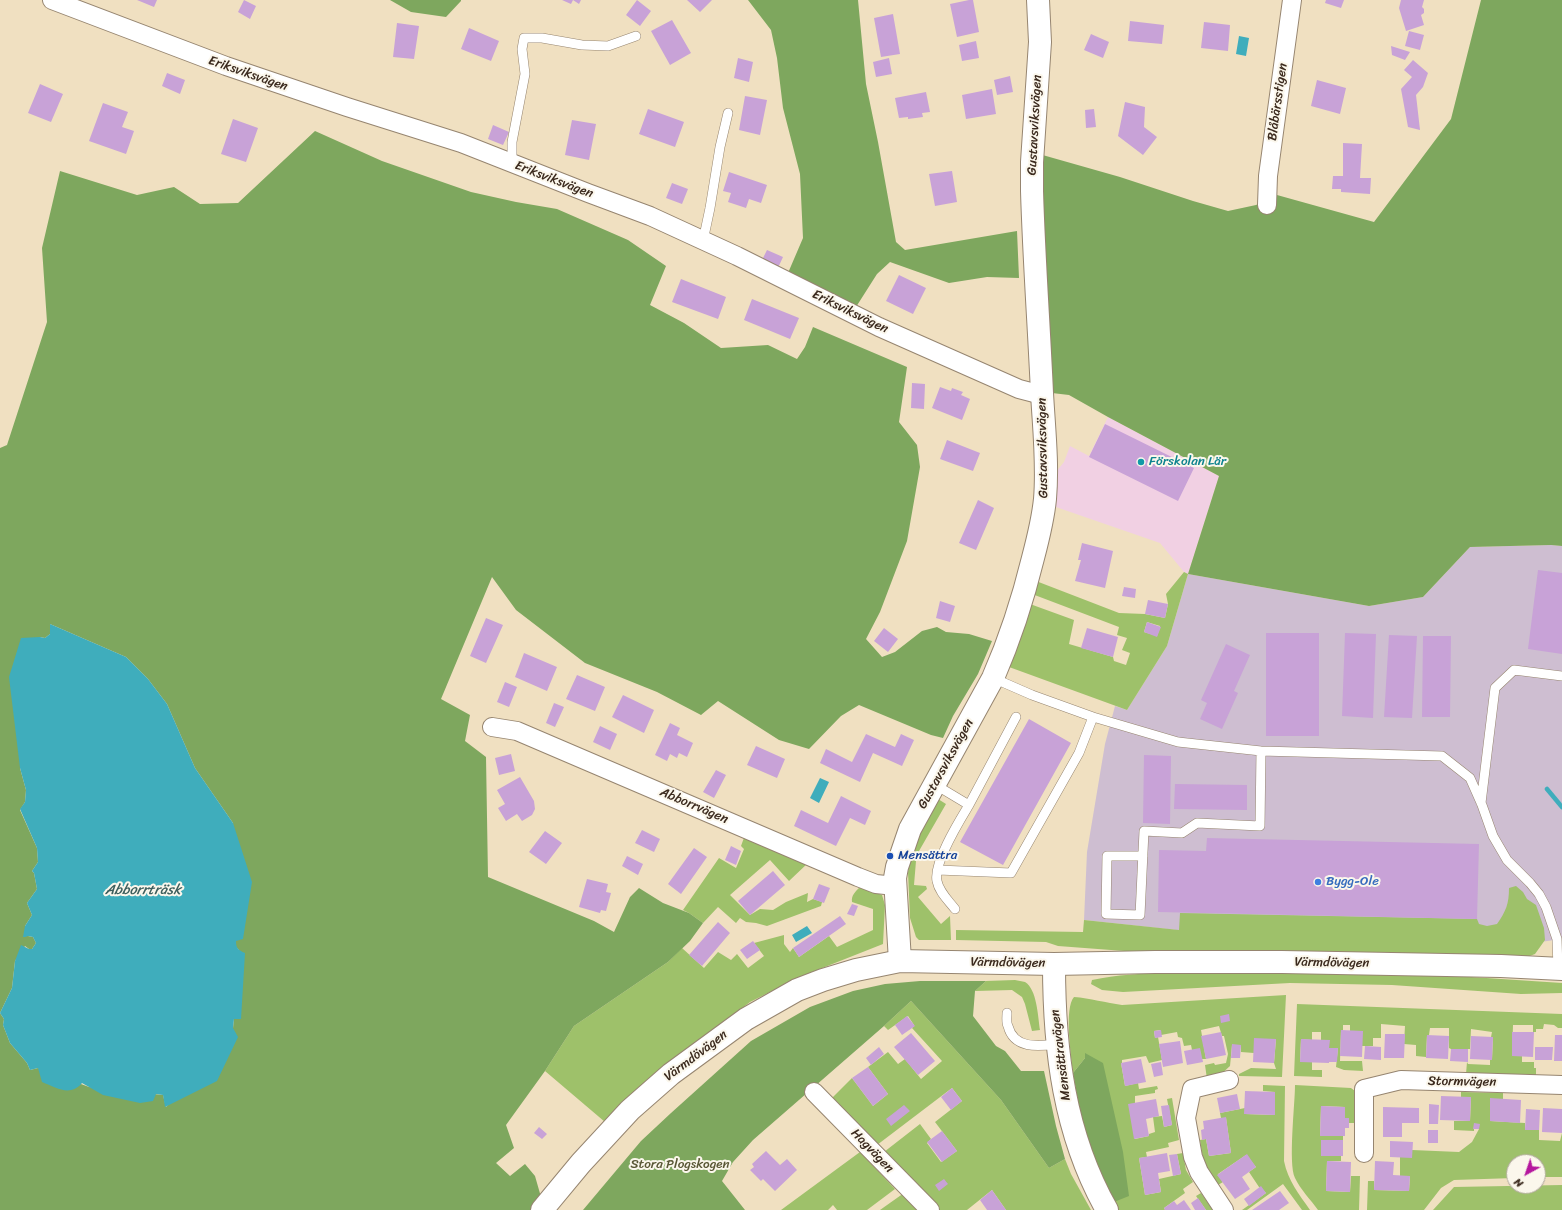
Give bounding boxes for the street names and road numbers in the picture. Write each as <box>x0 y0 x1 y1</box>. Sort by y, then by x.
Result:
street label: Eriksviksvägen <box>206 53 290 95</box>
street label: Blåbärsstigen <box>1265 62 1291 142</box>
street label: Gustavsviksvägen <box>1025 74 1045 176</box>
street label: Eriksviksvägen <box>513 158 595 202</box>
street label: Eriksviksvägen <box>809 287 891 337</box>
street label: Gustavsviksvägen <box>1034 398 1052 498</box>
street label: Gustavsviksvägen <box>915 716 977 812</box>
street label: Abborrvägen <box>657 785 731 827</box>
street label: Värmdövägen <box>970 955 1046 971</box>
street label: Värmdövägen <box>1294 955 1370 971</box>
street label: Mensättravägen <box>1048 1008 1074 1102</box>
street label: Värmdövägen <box>661 1027 731 1085</box>
street label: Stormvägen <box>1428 1074 1496 1090</box>
street label: Hagvägen <box>847 1126 897 1176</box>

